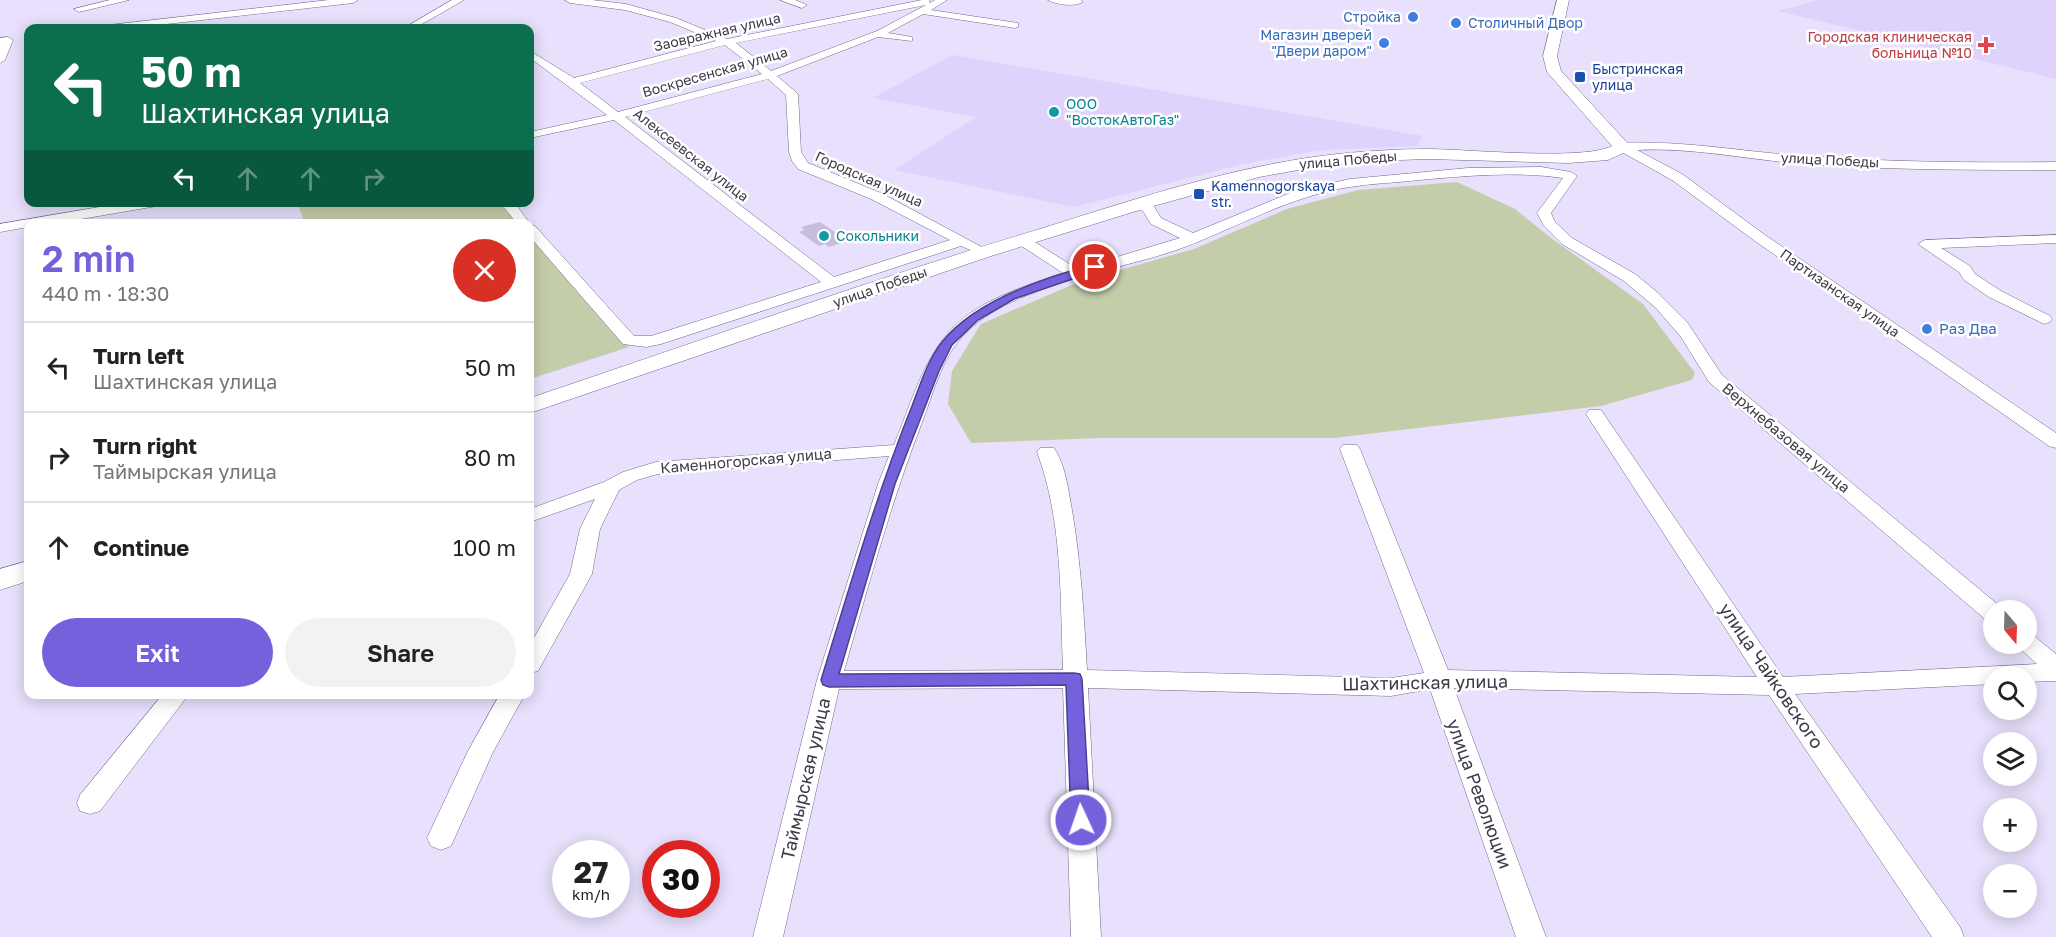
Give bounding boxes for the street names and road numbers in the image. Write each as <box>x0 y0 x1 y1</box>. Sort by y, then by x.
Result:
street label: Заовражная улица <box>652 9 782 54</box>
street label: Воскресенская улица <box>640 43 790 100</box>
street label: Алексеевская улица <box>630 104 752 205</box>
street label: Городская улица <box>813 147 926 210</box>
street label: улица Победы <box>1298 147 1398 172</box>
street label: улица Победы <box>1780 148 1880 171</box>
street label: Партизанская улица <box>1777 245 1903 340</box>
street label: улица Победы <box>831 262 929 311</box>
street label: Верхнебазовая улица <box>1719 379 1854 496</box>
street label: Каменногорская улица <box>659 444 832 476</box>
street label: улица Чайковского <box>1715 598 1829 752</box>
street label: Шахтинская улица <box>1342 670 1508 694</box>
street label: Таймырская улица <box>776 696 834 862</box>
street label: улица Революции <box>1443 716 1517 872</box>

